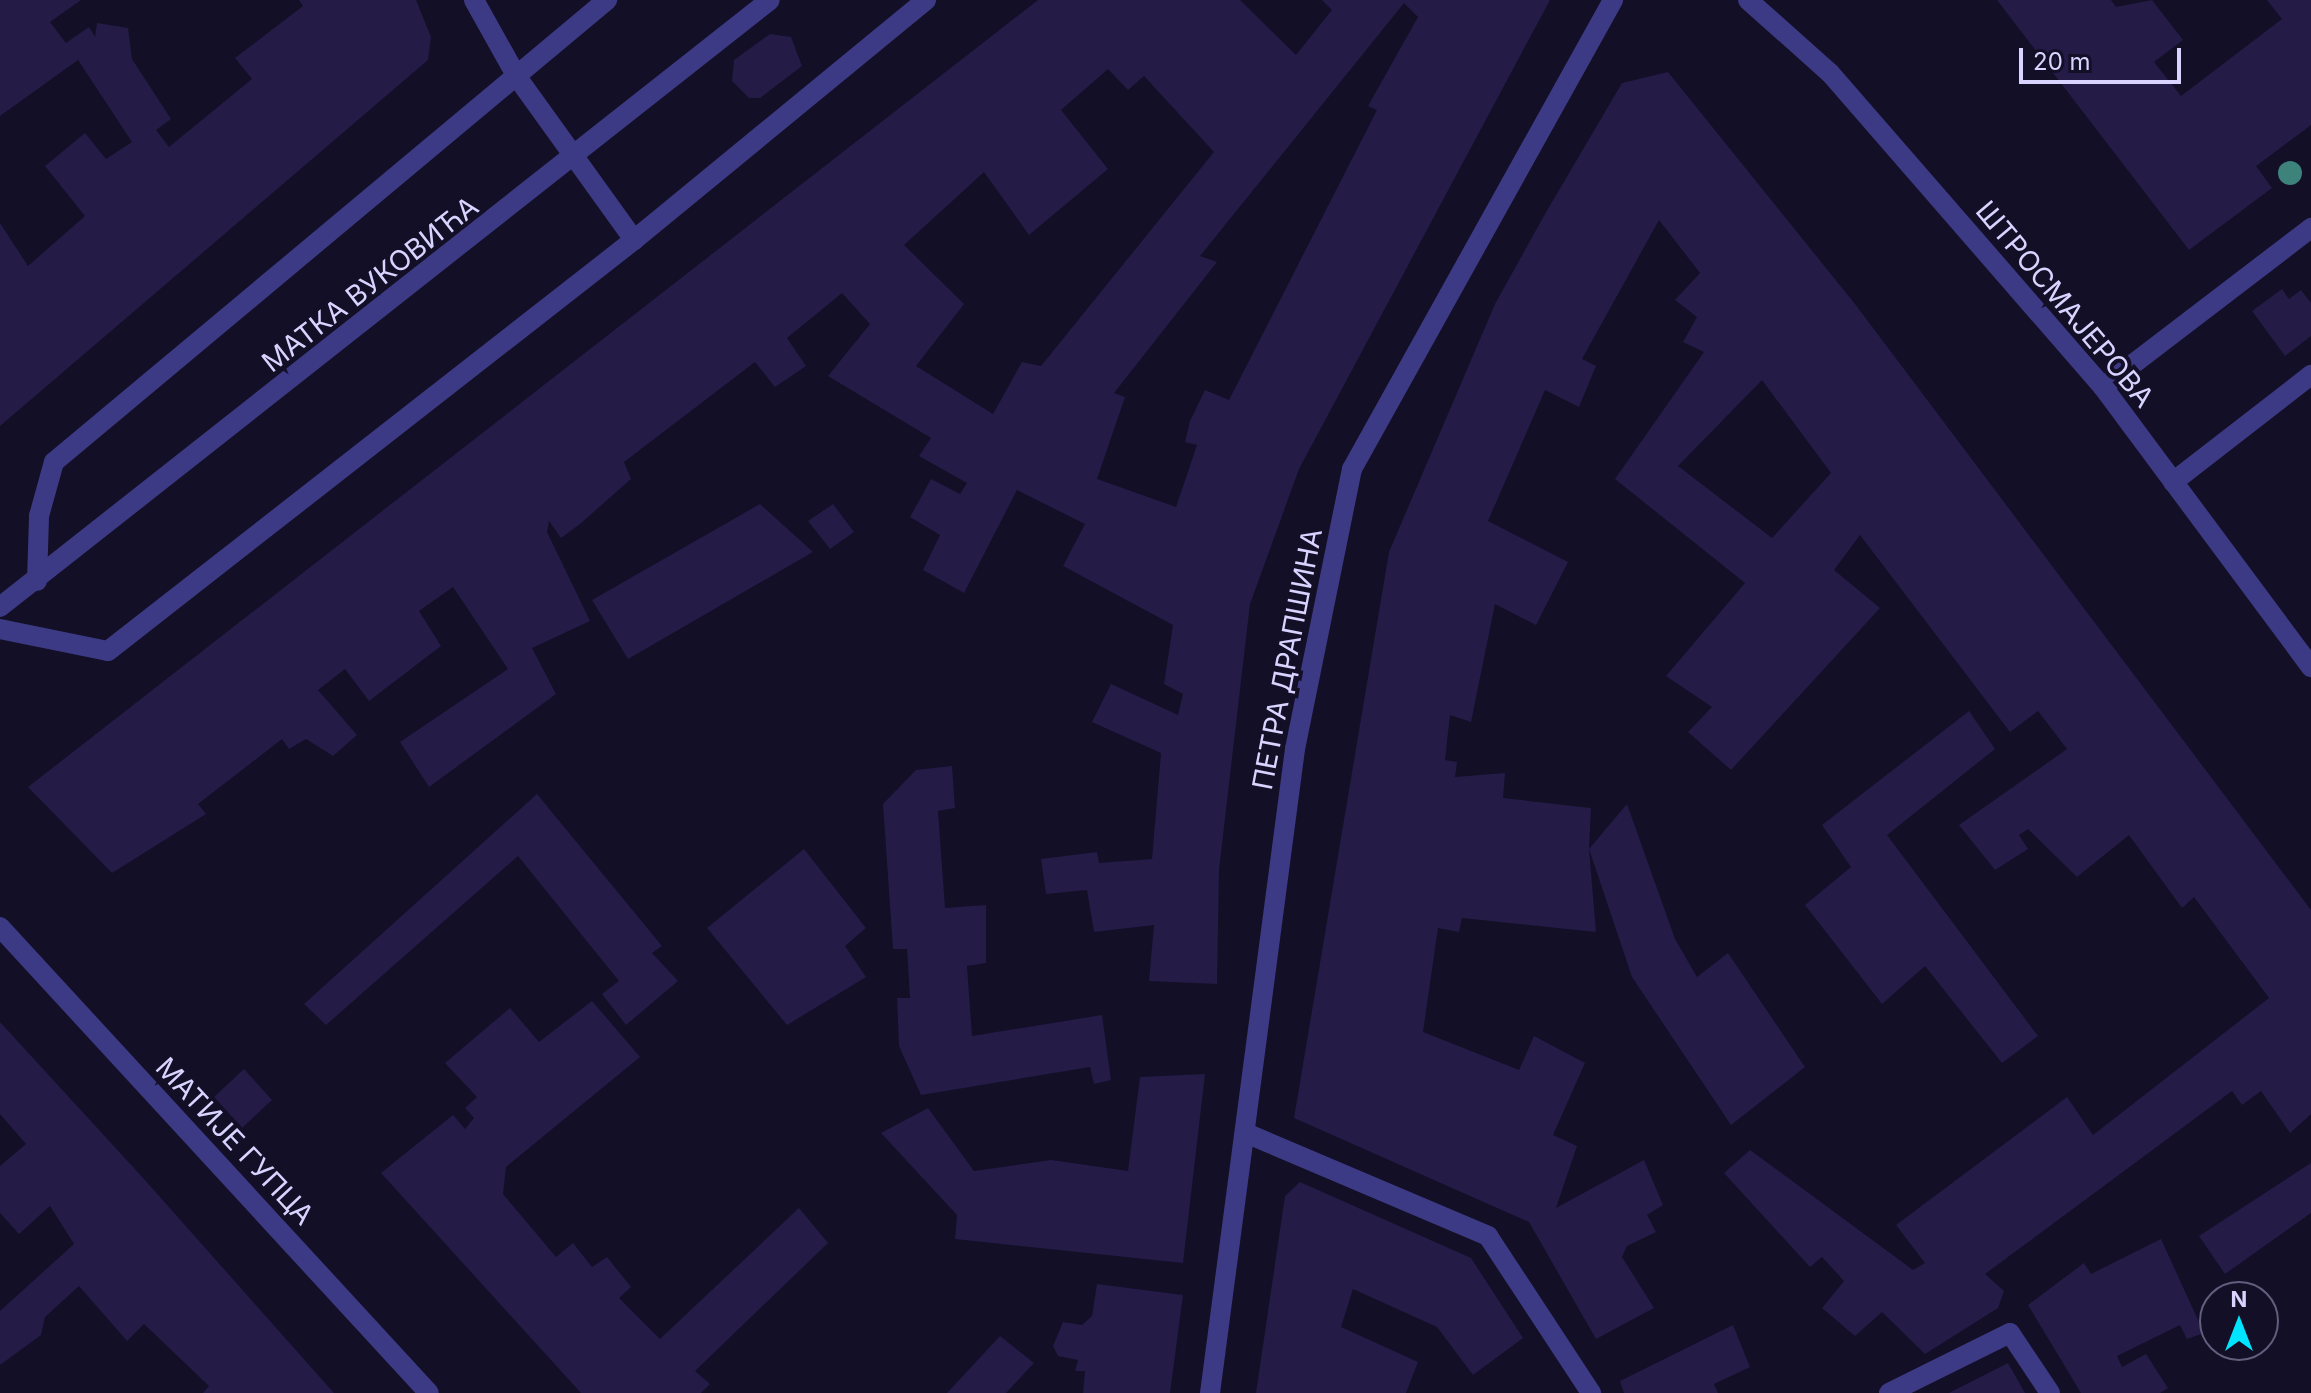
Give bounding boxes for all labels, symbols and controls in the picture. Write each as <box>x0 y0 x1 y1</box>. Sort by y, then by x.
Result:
scale bar <box>2023 32 2185 82</box>
text: 20 m <box>2033 47 2091 76</box>
street label: МАТКА ВУКОВИЋА <box>255 189 485 379</box>
street label: ШТРОСМАЈЕРОВА <box>1969 194 2161 414</box>
street label: ПЕТРА ДРАПШИНА <box>1245 525 1329 793</box>
street label: МАТИЈЕ ГУПЦА <box>149 1050 321 1232</box>
north arrow <box>2199 1281 2279 1361</box>
text: N <box>2231 1286 2247 1312</box>

